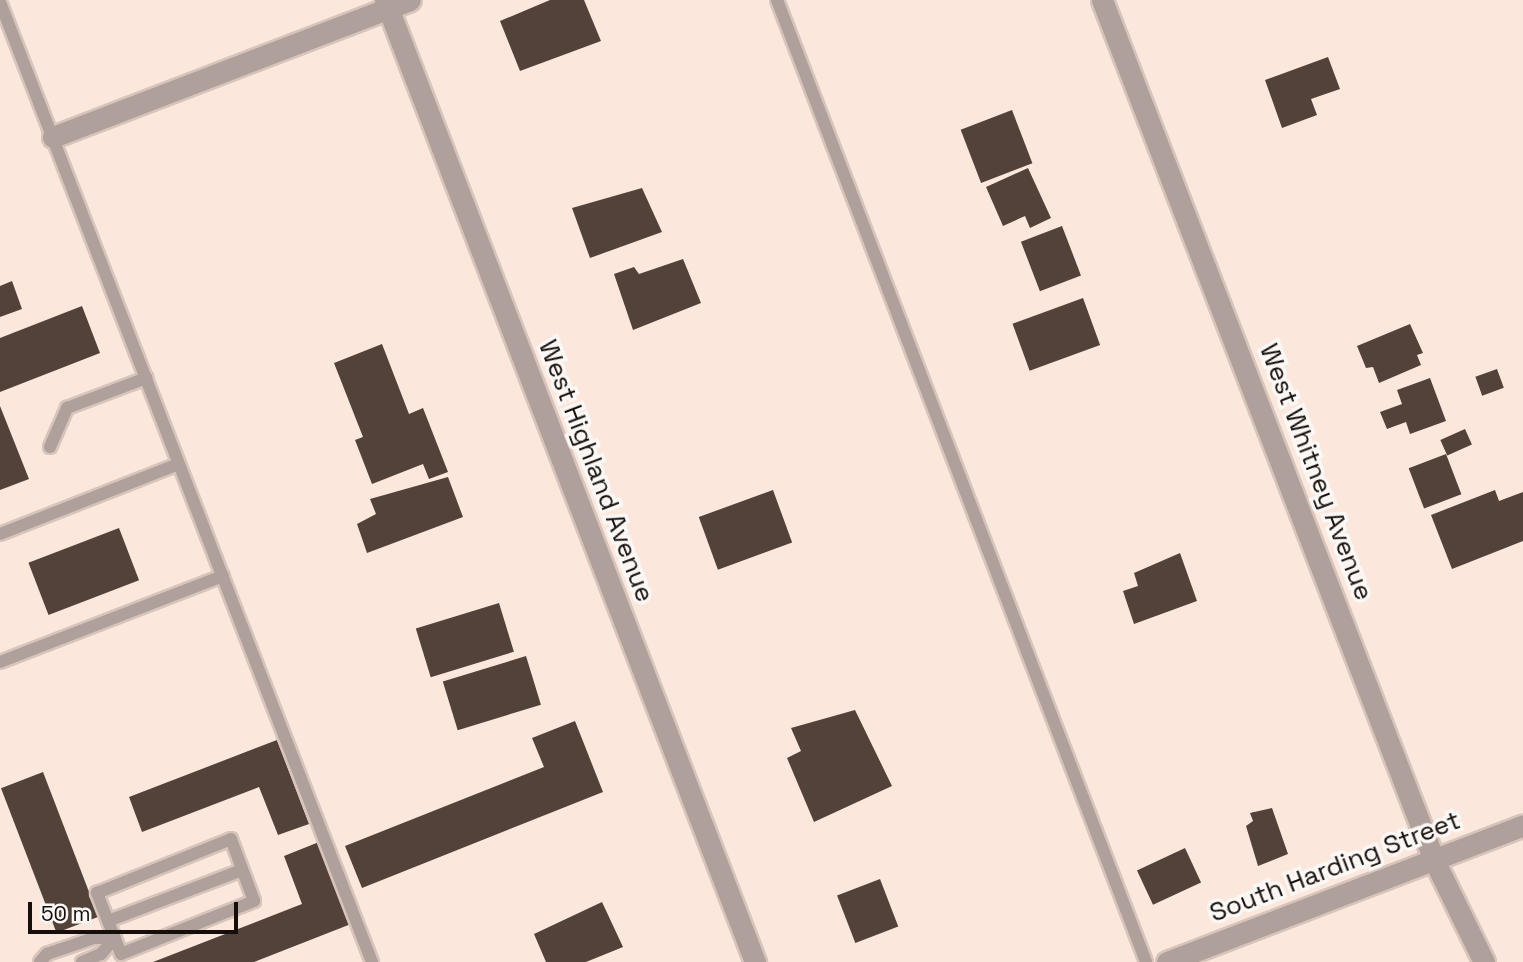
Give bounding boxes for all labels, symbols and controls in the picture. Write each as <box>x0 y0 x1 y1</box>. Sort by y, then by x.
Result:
street label: West Highland Avenue <box>532 335 660 607</box>
street label: West Whitney Avenue <box>1253 339 1379 605</box>
street label: South Harding Street <box>1205 805 1465 929</box>
scale bar <box>32 888 242 932</box>
text: 50 m <box>41 900 91 927</box>

